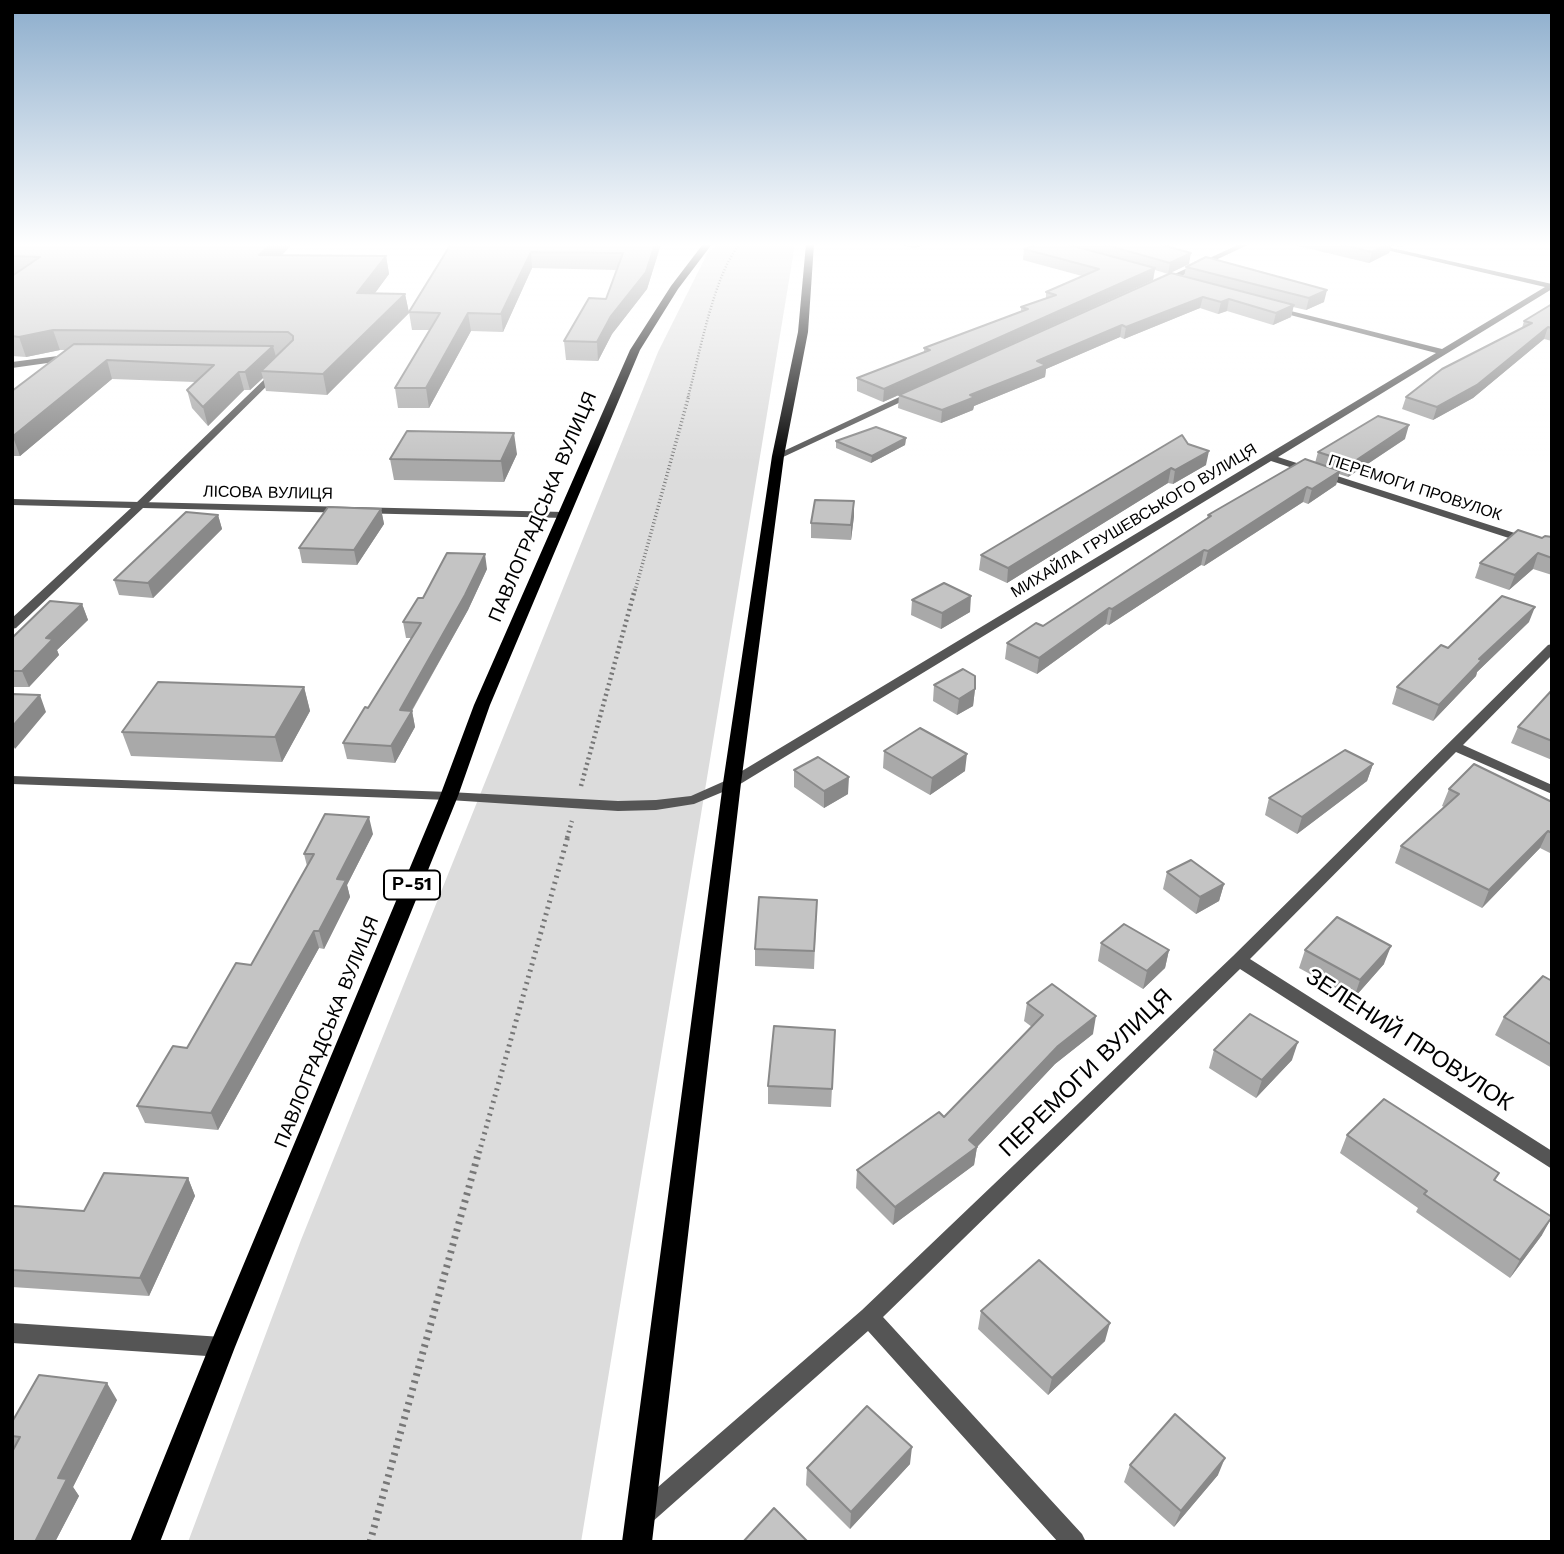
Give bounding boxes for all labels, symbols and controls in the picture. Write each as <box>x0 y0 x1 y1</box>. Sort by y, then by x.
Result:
street label: ПАВЛОГРАДСЬКА ВУЛИЦЯ <box>484 389 602 625</box>
street label: МИХАЙЛА ГРУШЕВСЬКОГО ВУЛИЦЯ <box>1008 440 1260 602</box>
street label: ПЕРЕМОГИ ПРОВУЛОК <box>1326 451 1504 525</box>
street label: ЛІСОВА ВУЛИЦЯ <box>203 482 333 504</box>
road number: Р-51 <box>384 870 440 900</box>
street label: ПАВЛОГРАДСЬКА ВУЛИЦЯ <box>270 913 384 1151</box>
street label: ЗЕЛЕНИЙ ПРОВУЛОК <box>1300 963 1518 1117</box>
street label: ПЕРЕМОГИ ВУЛИЦЯ <box>994 983 1178 1163</box>

